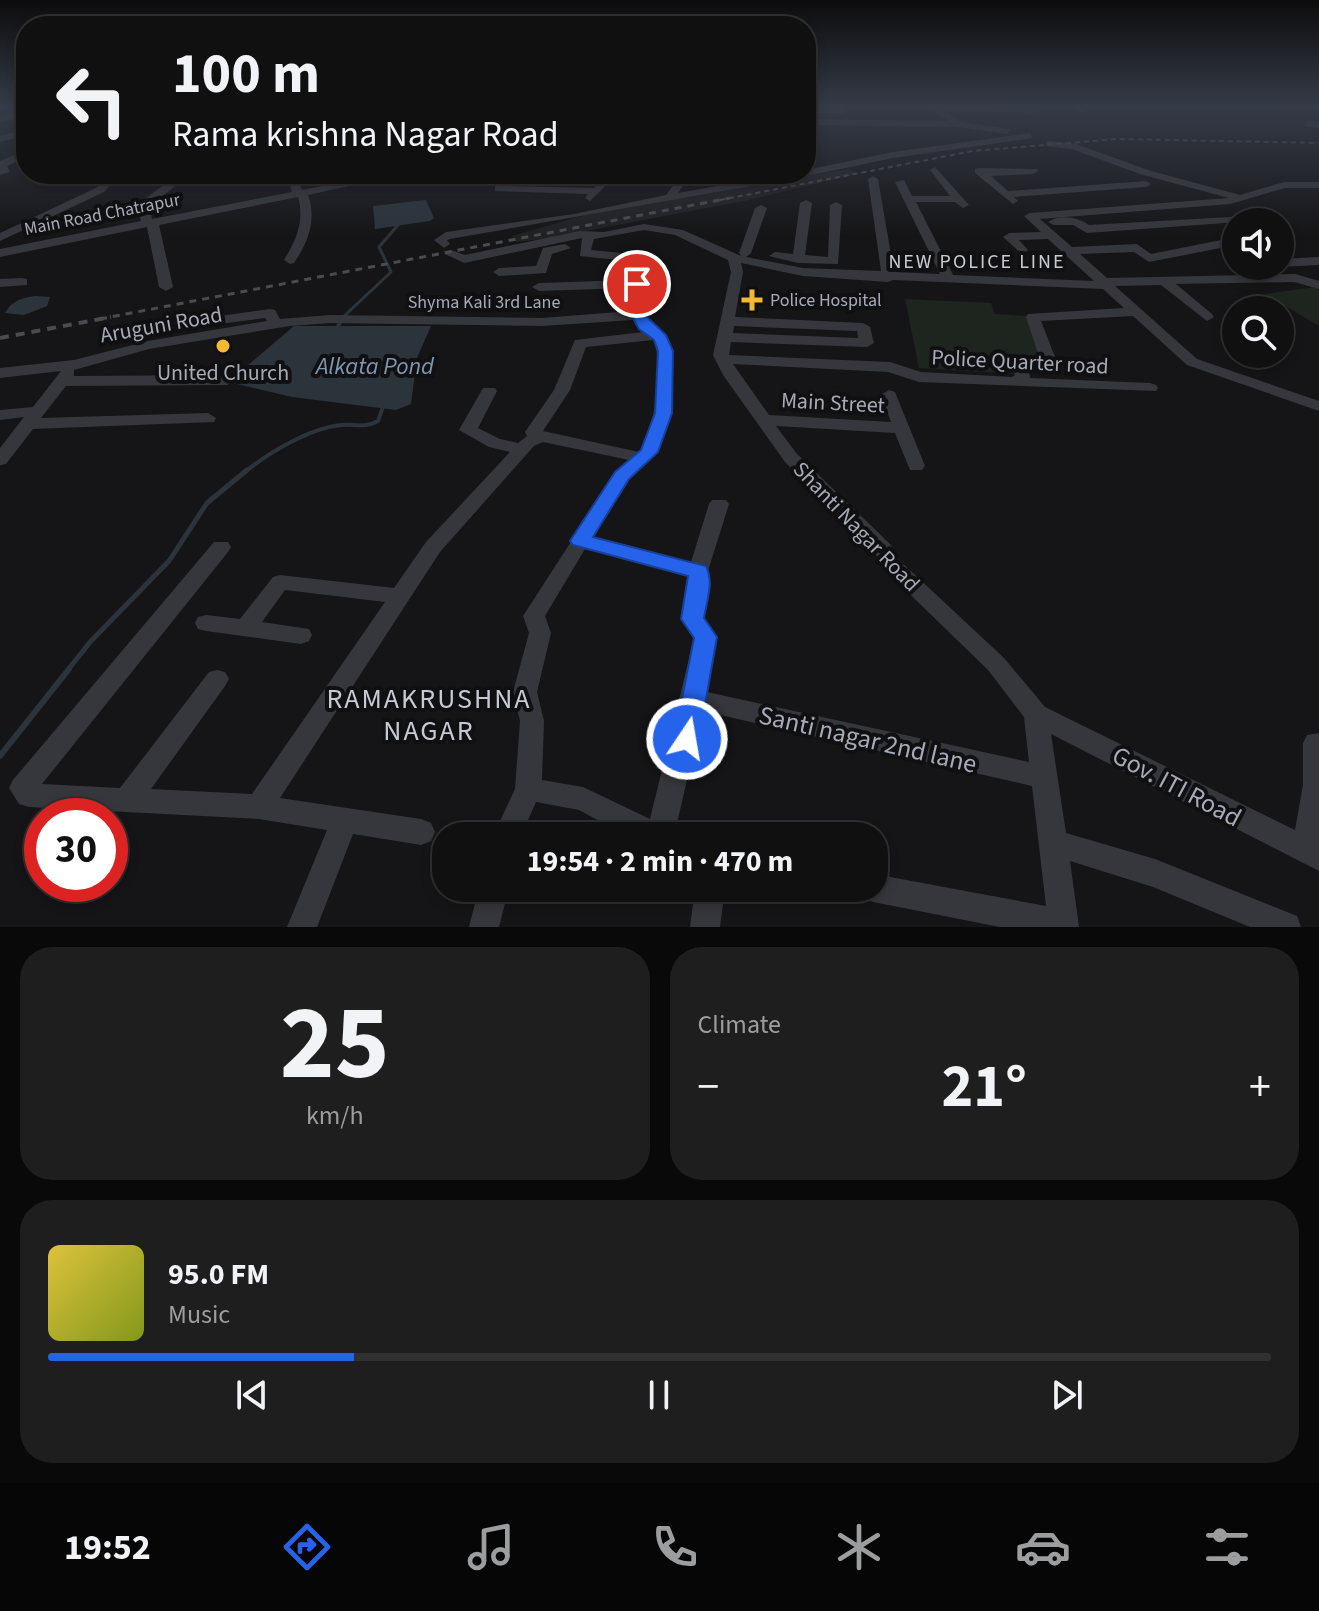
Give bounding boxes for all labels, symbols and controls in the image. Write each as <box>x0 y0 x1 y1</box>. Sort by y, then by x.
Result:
text: 100 m <box>172 35 320 114</box>
icon: left <box>40 48 144 152</box>
text: Rama krishna Nagar Road <box>172 109 559 160</box>
street label: Main Road Chatrapur <box>22 187 183 242</box>
map controls <box>1222 208 1294 368</box>
button: sound <box>1222 208 1294 280</box>
district label: NEW POLICE LINE <box>888 248 1066 276</box>
pin <box>603 250 671 318</box>
icon: arrive <box>615 262 659 306</box>
place label: Police Hospital <box>770 288 882 313</box>
marker: Police Hospital <box>741 289 763 311</box>
street label: Shyma Kali 3rd Lane <box>408 290 560 315</box>
button: search <box>1222 296 1294 368</box>
street label: Aruguni Road <box>97 298 225 351</box>
marker: United Church <box>214 337 232 355</box>
street label: Police Quarter road <box>930 341 1109 383</box>
water label: Alkata Pond <box>314 349 435 384</box>
place label: United Church <box>157 357 289 389</box>
street label: Main Street <box>780 384 886 422</box>
street label: Shanti Nagar Road <box>786 454 927 599</box>
district label: RAMAKRUSHNA NAGAR <box>326 679 532 751</box>
street label: Santi nagar 2nd lane <box>755 696 980 783</box>
position arrow <box>645 697 729 781</box>
street label: Gov. ITI Road <box>1106 737 1248 836</box>
speed limit sign: 30 <box>24 798 128 902</box>
text: 19:54 · 2 min · 470 m <box>527 840 793 883</box>
text: 25 <box>280 971 390 1119</box>
text: Climate <box>698 1006 781 1043</box>
text: 21° <box>942 1045 1027 1130</box>
text: − <box>698 1056 719 1119</box>
text: + <box>1249 1056 1271 1119</box>
text: km/h <box>306 1097 364 1134</box>
text: 95.0 FM <box>168 1253 269 1296</box>
text: Music <box>168 1296 230 1333</box>
icon: previous <box>230 1373 274 1417</box>
icon: pause <box>637 1373 681 1417</box>
icon: next <box>1045 1373 1089 1417</box>
icon: directions <box>279 1519 335 1575</box>
icon: music <box>463 1519 519 1575</box>
icon: phone <box>647 1519 703 1575</box>
icon: climate <box>831 1519 887 1575</box>
icon: car <box>1015 1519 1071 1575</box>
icon: filters <box>1199 1519 1255 1575</box>
text: 19:52 <box>64 1522 151 1573</box>

